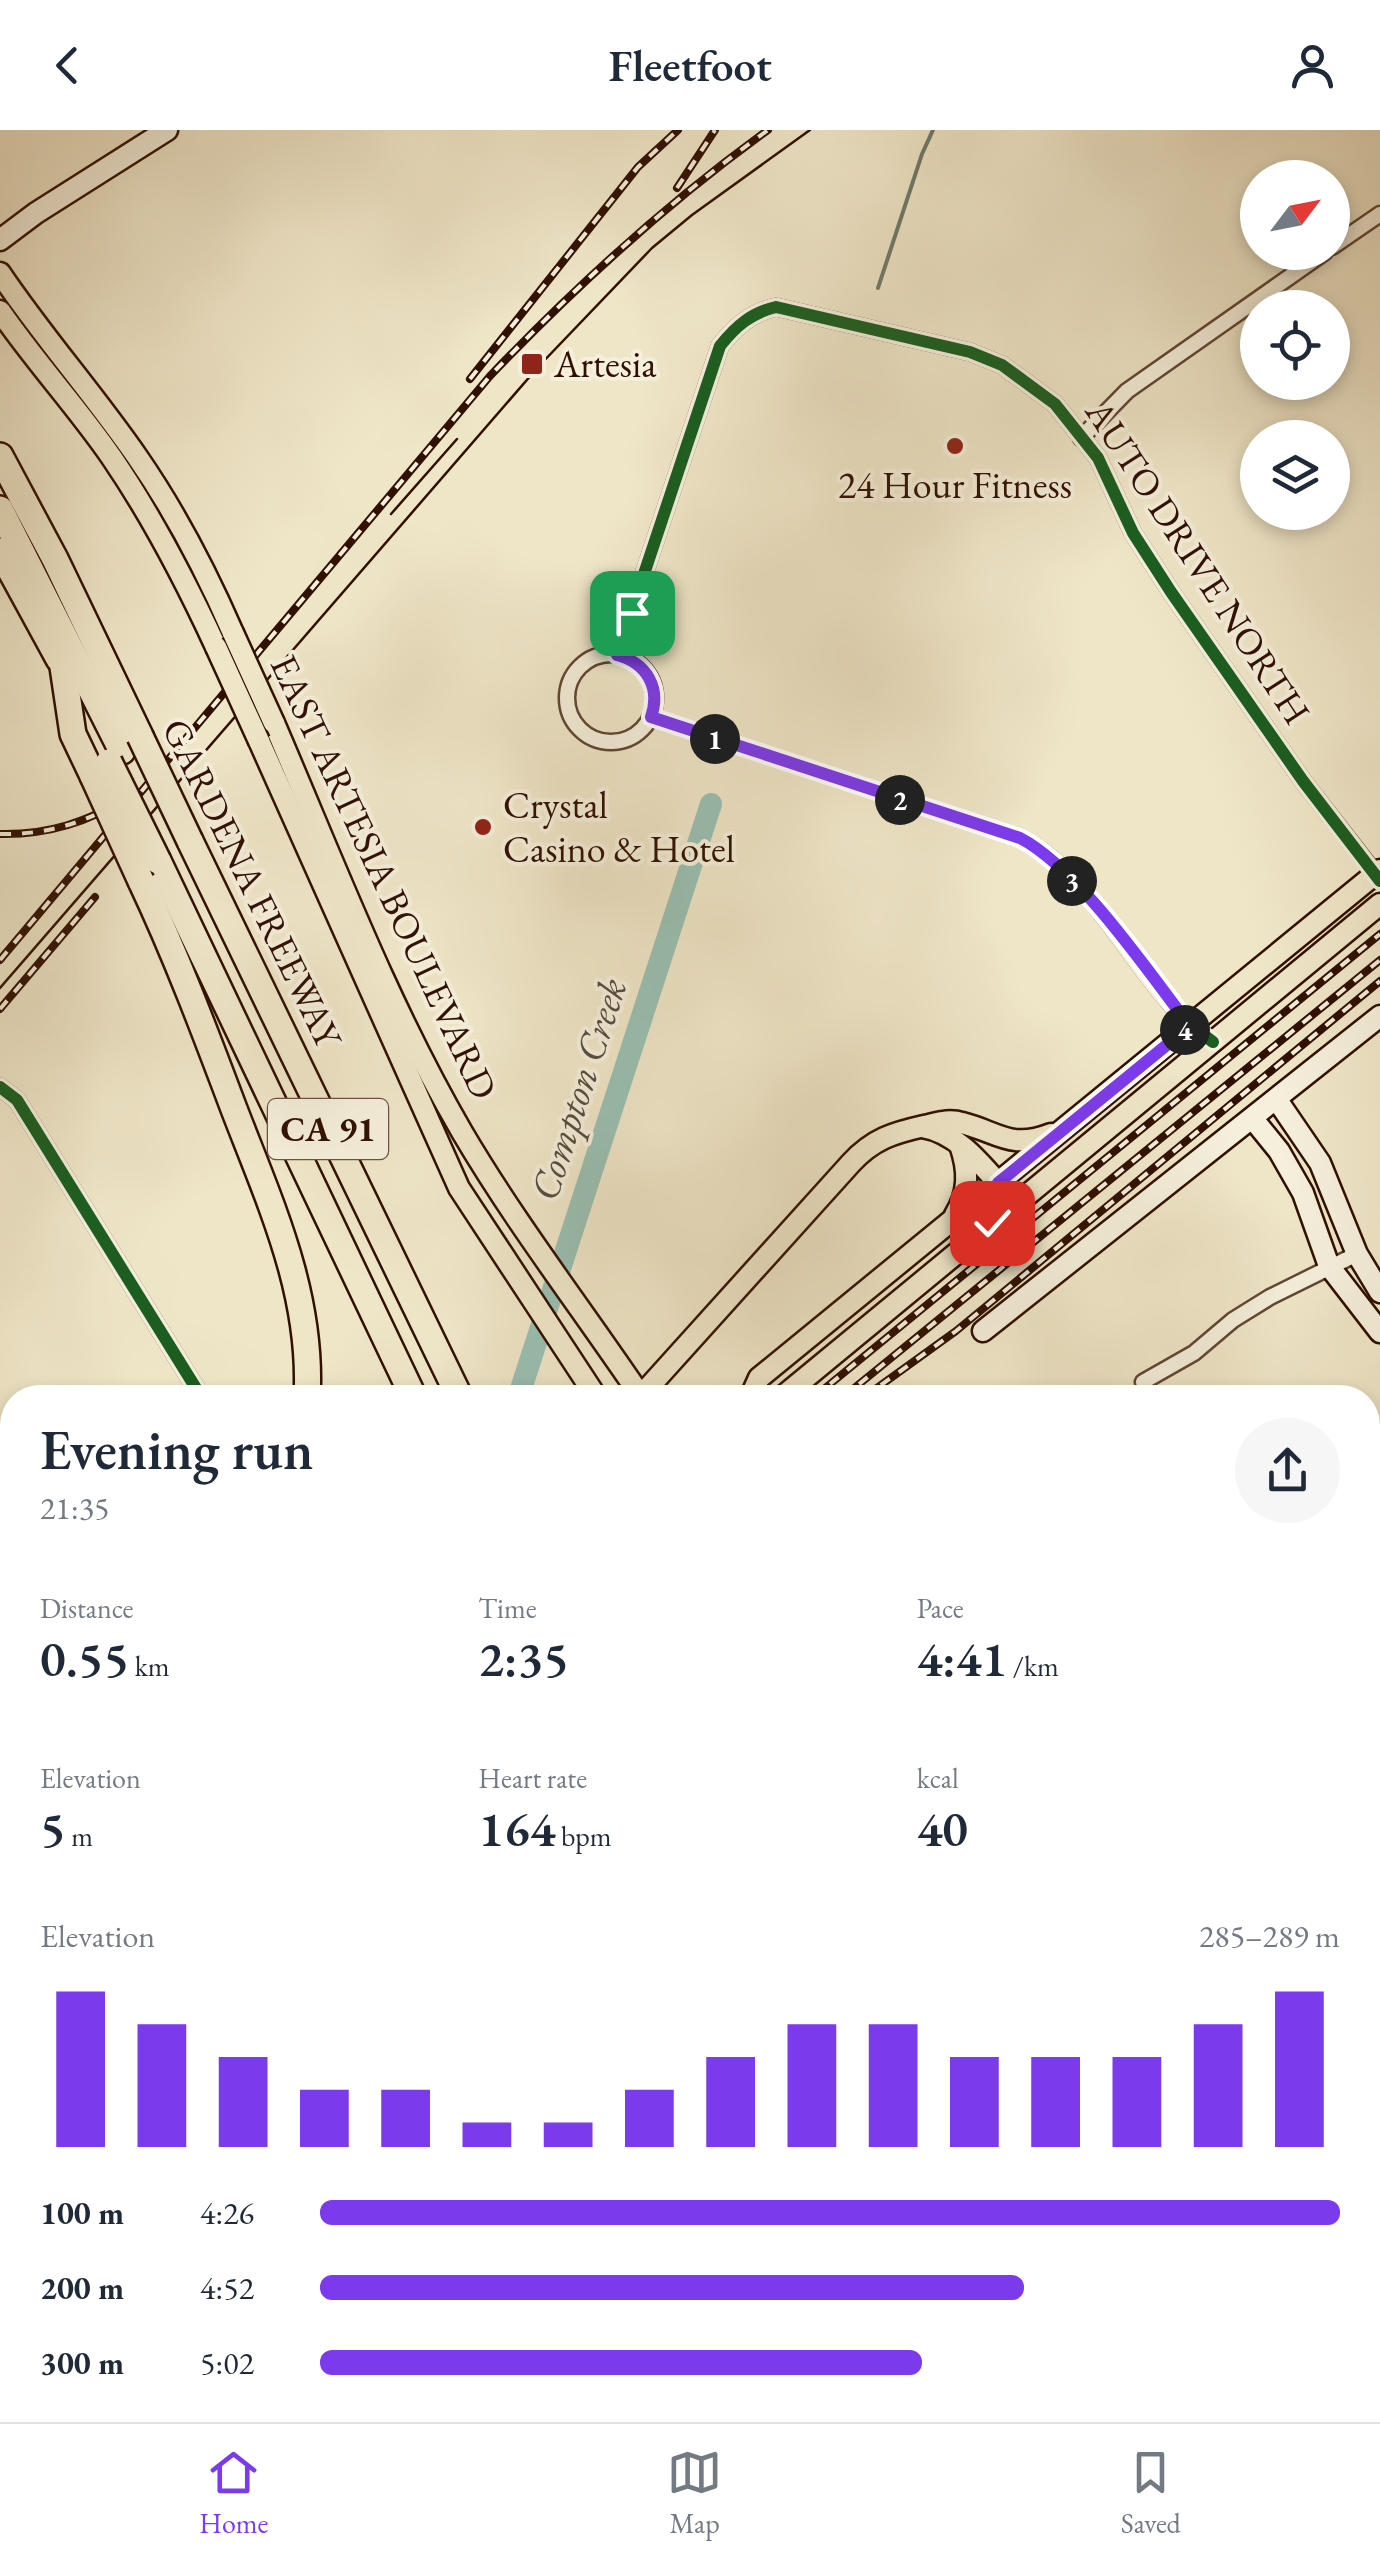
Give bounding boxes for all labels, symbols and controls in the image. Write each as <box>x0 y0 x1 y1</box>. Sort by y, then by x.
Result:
text: Fleetfoot <box>608 36 772 94</box>
icon: back <box>40 38 95 93</box>
icon: person <box>1285 38 1340 93</box>
north arrow <box>1240 160 1350 270</box>
map controls <box>1240 160 1350 530</box>
button: locate <box>1240 290 1350 400</box>
place label: Artesia <box>553 339 657 388</box>
marker: Artesia <box>519 351 545 377</box>
street label: AUTO DRIVE NORTH <box>1075 389 1322 733</box>
button: layers <box>1240 420 1350 530</box>
marker: 24 Hour Fitness <box>944 435 966 457</box>
place label: 24 Hour Fitness <box>838 460 1072 509</box>
pin <box>590 571 675 656</box>
icon: arrive <box>605 586 660 641</box>
street label: EAST ARTESIA BOULEVARD <box>260 647 509 1107</box>
street label: GARDENA FREEWAY <box>152 710 354 1057</box>
pin: 1 <box>690 714 740 764</box>
text: 1 <box>708 721 722 757</box>
pin: 2 <box>875 775 925 825</box>
place label: Crystal Casino & Hotel <box>503 780 735 873</box>
text: 2 <box>893 782 907 818</box>
marker: Crystal Casino & Hotel <box>472 816 494 838</box>
pin: 3 <box>1047 856 1097 906</box>
text: 3 <box>1065 863 1079 899</box>
water label: Compton Creek <box>518 971 638 1207</box>
pin: 4 <box>1160 1005 1210 1055</box>
text: 4 <box>1178 1012 1192 1048</box>
road number: CA 91 <box>268 1099 388 1159</box>
pin <box>950 1181 1035 1266</box>
icon: check <box>965 1196 1020 1251</box>
text: Evening run <box>40 1414 313 1485</box>
button: share <box>1235 1418 1340 1523</box>
text: 21:35 <box>40 1487 109 1529</box>
text: Distance <box>40 1590 134 1626</box>
text: Time <box>478 1590 537 1626</box>
text: Pace <box>917 1590 964 1626</box>
text: 0.55 <box>40 1626 129 1691</box>
text: 2:35 <box>478 1626 569 1691</box>
text: 4:41 <box>917 1626 1007 1691</box>
text: km <box>129 1648 170 1684</box>
text: /km <box>1007 1648 1059 1684</box>
text: Elevation <box>40 1760 141 1796</box>
text: Heart rate <box>478 1760 587 1796</box>
text: kcal <box>917 1760 959 1796</box>
text: 5 <box>40 1796 66 1861</box>
text: 164 <box>478 1796 555 1861</box>
text: 40 <box>917 1796 968 1861</box>
text: m <box>66 1818 93 1854</box>
text: bpm <box>555 1818 612 1854</box>
text: Elevation <box>40 1915 155 1957</box>
text: 285–289 m <box>1199 1915 1340 1957</box>
text: 100 m <box>40 2192 124 2234</box>
text: 4:26 <box>200 2192 254 2234</box>
text: 200 m <box>40 2267 124 2309</box>
text: 4:52 <box>200 2267 254 2309</box>
text: 300 m <box>40 2342 124 2384</box>
text: 5:02 <box>200 2342 254 2384</box>
tab: Home <box>199 2445 269 2541</box>
tab: Map <box>667 2445 722 2541</box>
tab: Saved <box>1121 2445 1181 2541</box>

